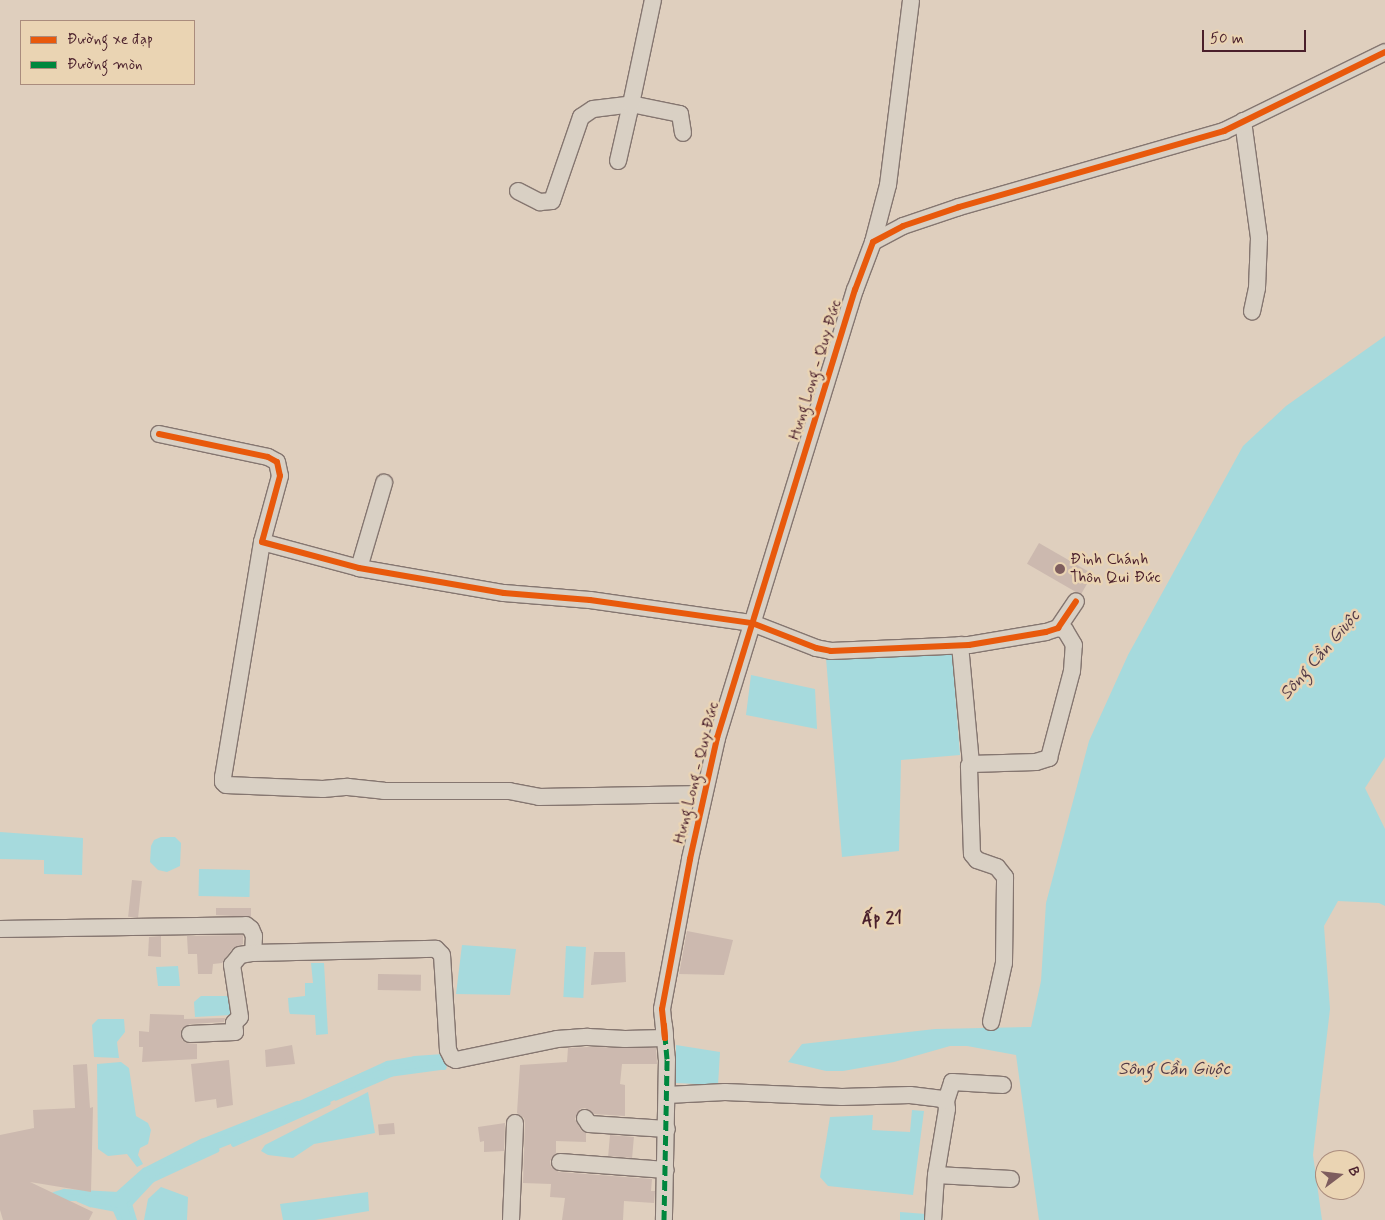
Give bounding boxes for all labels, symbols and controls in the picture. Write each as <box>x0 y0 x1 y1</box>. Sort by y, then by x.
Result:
legend <box>20 20 195 85</box>
scale bar <box>1205 20 1309 52</box>
text: 50 m <box>1210 29 1244 49</box>
text: Đường xe đạp <box>67 30 153 50</box>
text: Đường mòn <box>67 55 143 75</box>
street label: Hưng Long - Quy Đức <box>785 297 847 443</box>
place label: Đình Chánh Thôn Qui Đức <box>1070 550 1160 588</box>
marker: Đình Chánh Thôn Qui Đức <box>1054 563 1066 575</box>
water label: Sông Cần Giuộc <box>1275 605 1365 705</box>
street label: Hưng Long - Quy Đức <box>670 699 724 847</box>
district label: Ấp 21 <box>862 907 902 929</box>
water label: Sông Cần Giuộc <box>1118 1058 1230 1080</box>
north arrow <box>1315 1150 1365 1200</box>
text: B <box>1344 1165 1363 1178</box>

